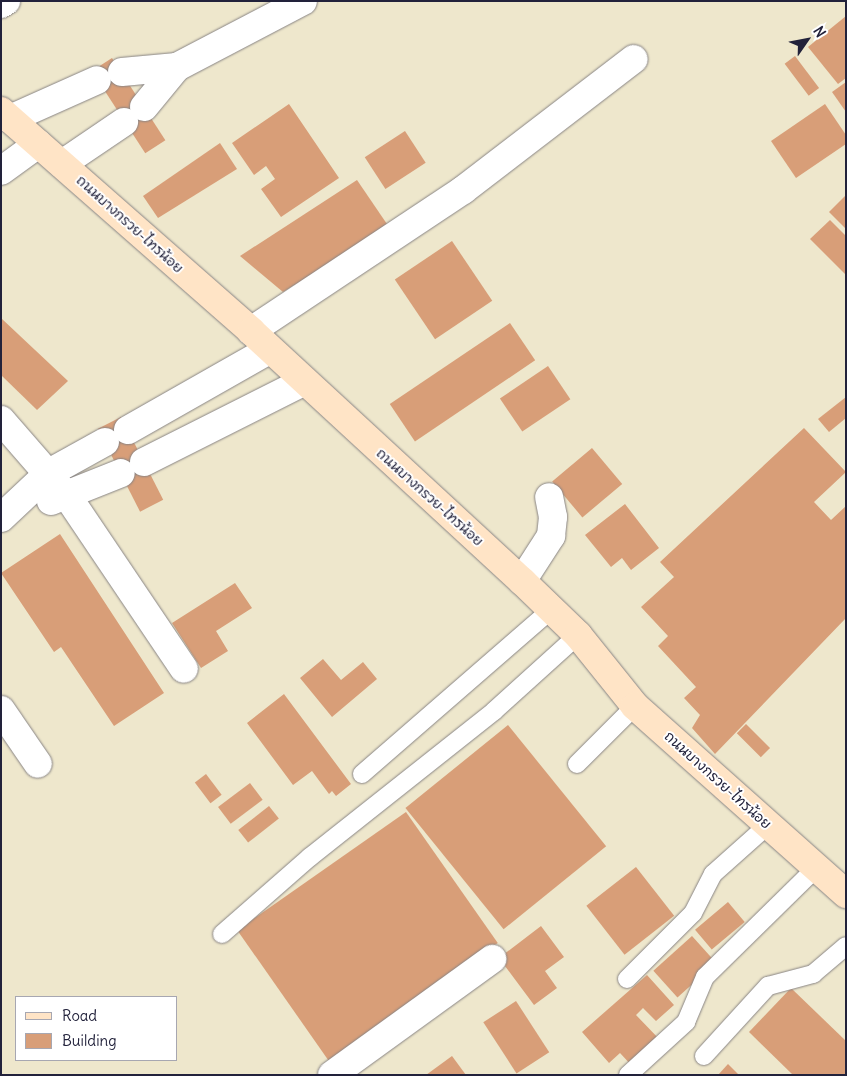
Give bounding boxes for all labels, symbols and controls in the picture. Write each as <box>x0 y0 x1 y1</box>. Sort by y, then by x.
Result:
north arrow <box>782 15 832 65</box>
text: N <box>809 23 830 41</box>
street label: ถนนบางกรวย-ไทรน้อย <box>73 172 187 276</box>
street label: ถนนบางกรวย-ไทรน้อย <box>373 445 487 549</box>
street label: ถนนบางกรวย-ไทรน้อย <box>661 728 775 832</box>
legend <box>15 996 178 1061</box>
text: Road <box>62 1006 97 1025</box>
text: Building <box>62 1031 117 1050</box>

